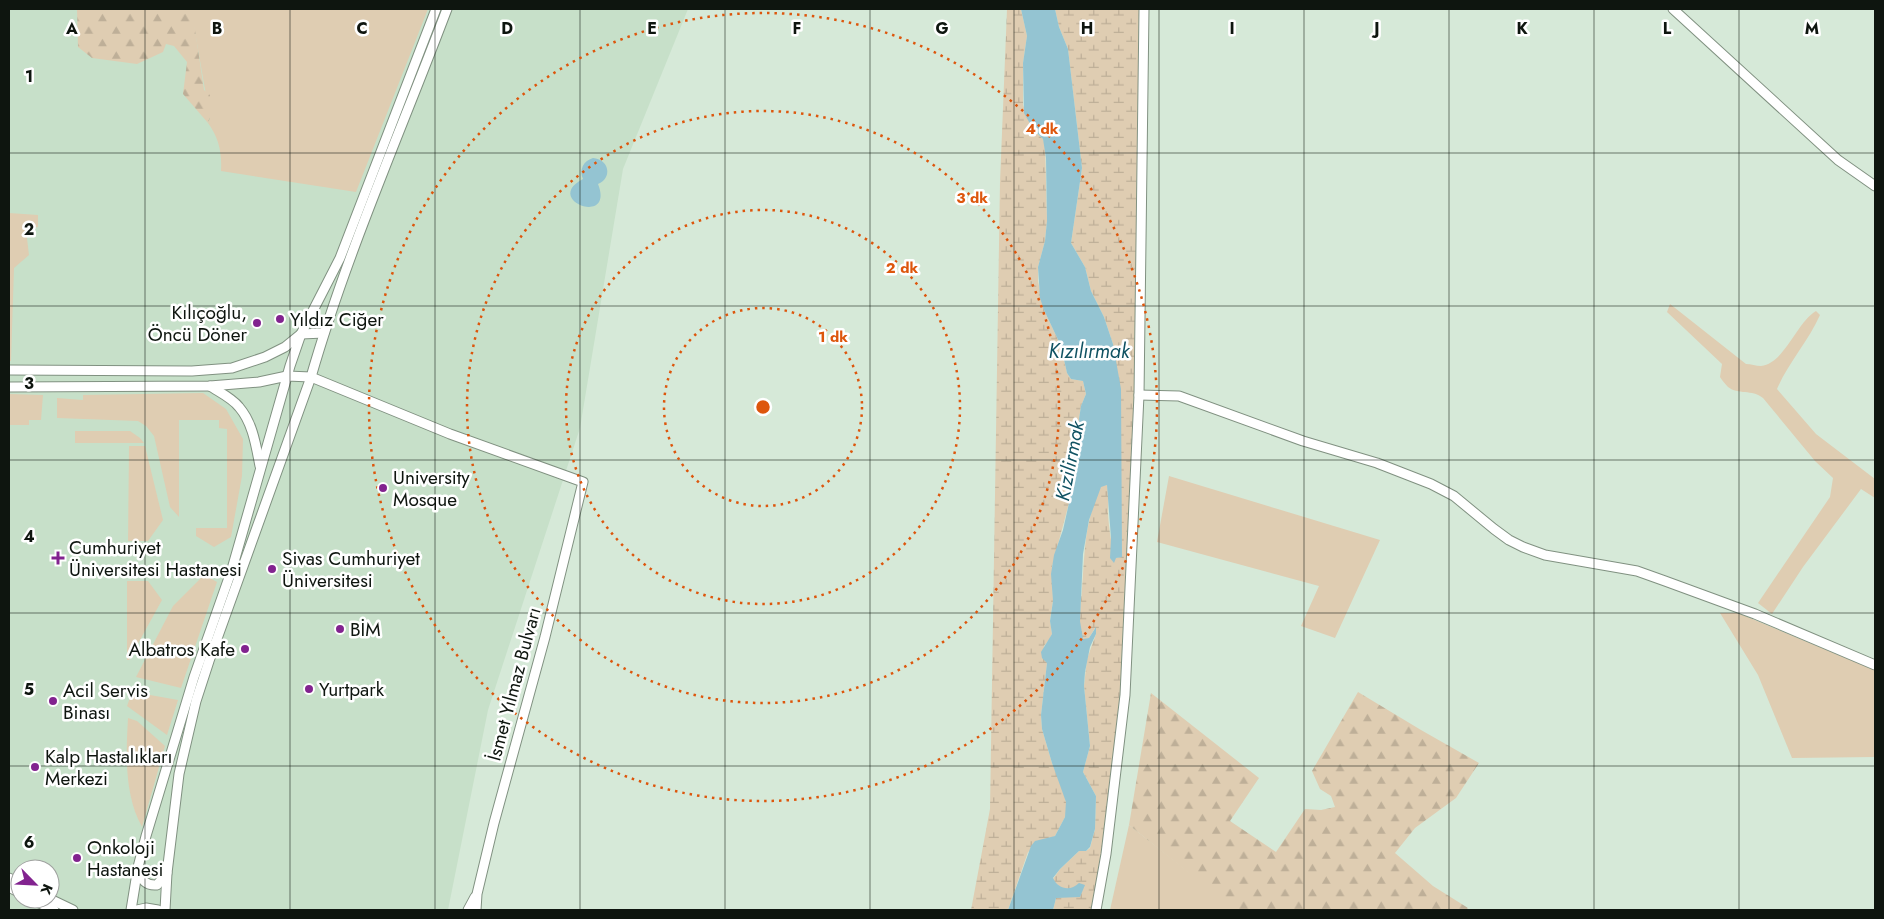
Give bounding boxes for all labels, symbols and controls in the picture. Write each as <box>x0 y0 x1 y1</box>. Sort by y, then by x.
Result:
text: A <box>65 17 78 40</box>
text: B <box>212 17 222 40</box>
text: C <box>356 17 368 40</box>
text: D <box>501 17 513 40</box>
text: E <box>647 17 657 40</box>
text: F <box>793 17 801 40</box>
text: G <box>935 17 949 40</box>
text: H <box>1081 17 1093 40</box>
text: I <box>1229 17 1235 40</box>
text: J <box>1371 17 1380 40</box>
text: K <box>1516 17 1528 40</box>
text: L <box>1663 17 1672 40</box>
text: M <box>1805 17 1819 40</box>
text: 1 <box>25 65 33 88</box>
text: 4 dk <box>1026 118 1059 140</box>
text: 3 dk <box>956 187 988 209</box>
text: 2 <box>24 218 34 241</box>
text: 2 dk <box>886 257 918 279</box>
place label: Kılıçoğlu, Öncü Döner <box>148 299 247 348</box>
place label: Yıldız Ciğer <box>290 306 384 333</box>
marker: Yıldız Ciğer <box>274 313 286 325</box>
marker: Kılıçoğlu, Öncü Döner <box>251 317 263 329</box>
text: 1 dk <box>818 326 848 348</box>
water label: Kızılırmak <box>1049 337 1131 366</box>
text: 3 <box>24 372 34 395</box>
centre of rings <box>754 398 772 416</box>
water label: Kizilirmak <box>1048 417 1092 503</box>
place label: University Mosque <box>393 464 470 513</box>
marker: University Mosque <box>377 482 389 494</box>
text: 4 <box>23 525 35 548</box>
place label: Cumhuriyet Üniversitesi Hastanesi <box>69 534 242 583</box>
place label: Sivas Cumhuriyet Üniversitesi <box>282 545 420 594</box>
marker: Cumhuriyet Üniversitesi Hastanesi <box>51 551 65 565</box>
marker: Sivas Cumhuriyet Üniversitesi <box>266 563 278 575</box>
street label: İsmet Yılmaz Bulvarı <box>481 604 547 764</box>
place label: BİM <box>350 616 381 643</box>
marker: BİM <box>334 623 346 635</box>
place label: Albatros Kafe <box>129 636 235 663</box>
marker: Albatros Kafe <box>239 643 251 655</box>
place label: Yurtpark <box>319 676 385 703</box>
place label: Acil Servis Binası <box>63 677 148 726</box>
text: 5 <box>24 678 34 701</box>
marker: Yurtpark <box>303 683 315 695</box>
marker: Acil Servis Binası <box>47 695 59 707</box>
place label: Kalp Hastalıkları Merkezi <box>45 743 173 792</box>
marker: Kalp Hastalıkları Merkezi <box>29 761 41 773</box>
text: 6 <box>24 831 34 854</box>
place label: Onkoloji Hastanesi <box>87 834 163 883</box>
marker: Onkoloji Hastanesi <box>71 852 83 864</box>
north arrow <box>10 859 60 909</box>
text: K <box>36 881 58 898</box>

